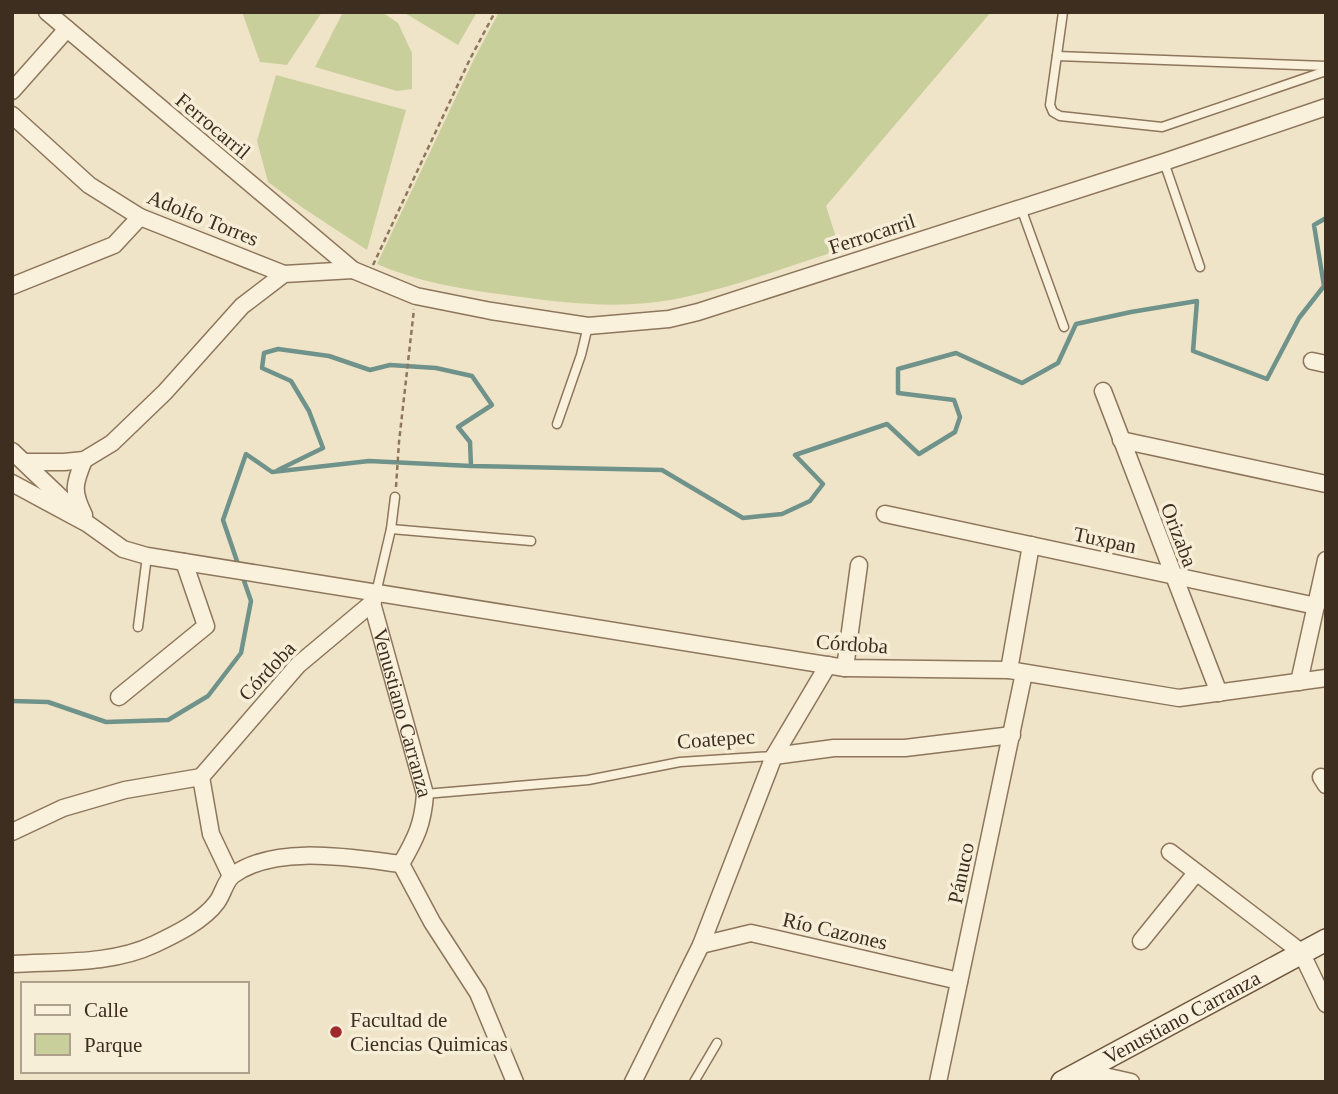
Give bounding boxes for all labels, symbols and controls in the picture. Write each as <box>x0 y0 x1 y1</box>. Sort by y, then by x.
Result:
street label: Ferrocarril <box>171 88 255 164</box>
street label: Adolfo Torres <box>144 185 262 251</box>
street label: Ferrocarril <box>826 209 919 259</box>
street label: Orizaba <box>1156 500 1202 571</box>
street label: Tuxpan <box>1071 522 1139 558</box>
street label: Venustiano Carranza <box>368 626 438 801</box>
street label: Córdoba <box>815 630 890 659</box>
street label: Córdoba <box>234 636 301 706</box>
street label: Coatepec <box>676 724 756 754</box>
street label: Pánuco <box>943 840 979 906</box>
street label: Río Cazones <box>780 907 890 955</box>
street label: Venustiano Carranza <box>1099 965 1265 1069</box>
legend <box>21 982 248 1073</box>
text: Calle <box>84 998 128 1022</box>
place label: Facultad de Ciencias Quimicas <box>350 1008 508 1056</box>
marker: Facultad de Ciencias Quimicas <box>328 1024 344 1040</box>
text: Parque <box>84 1033 142 1057</box>

